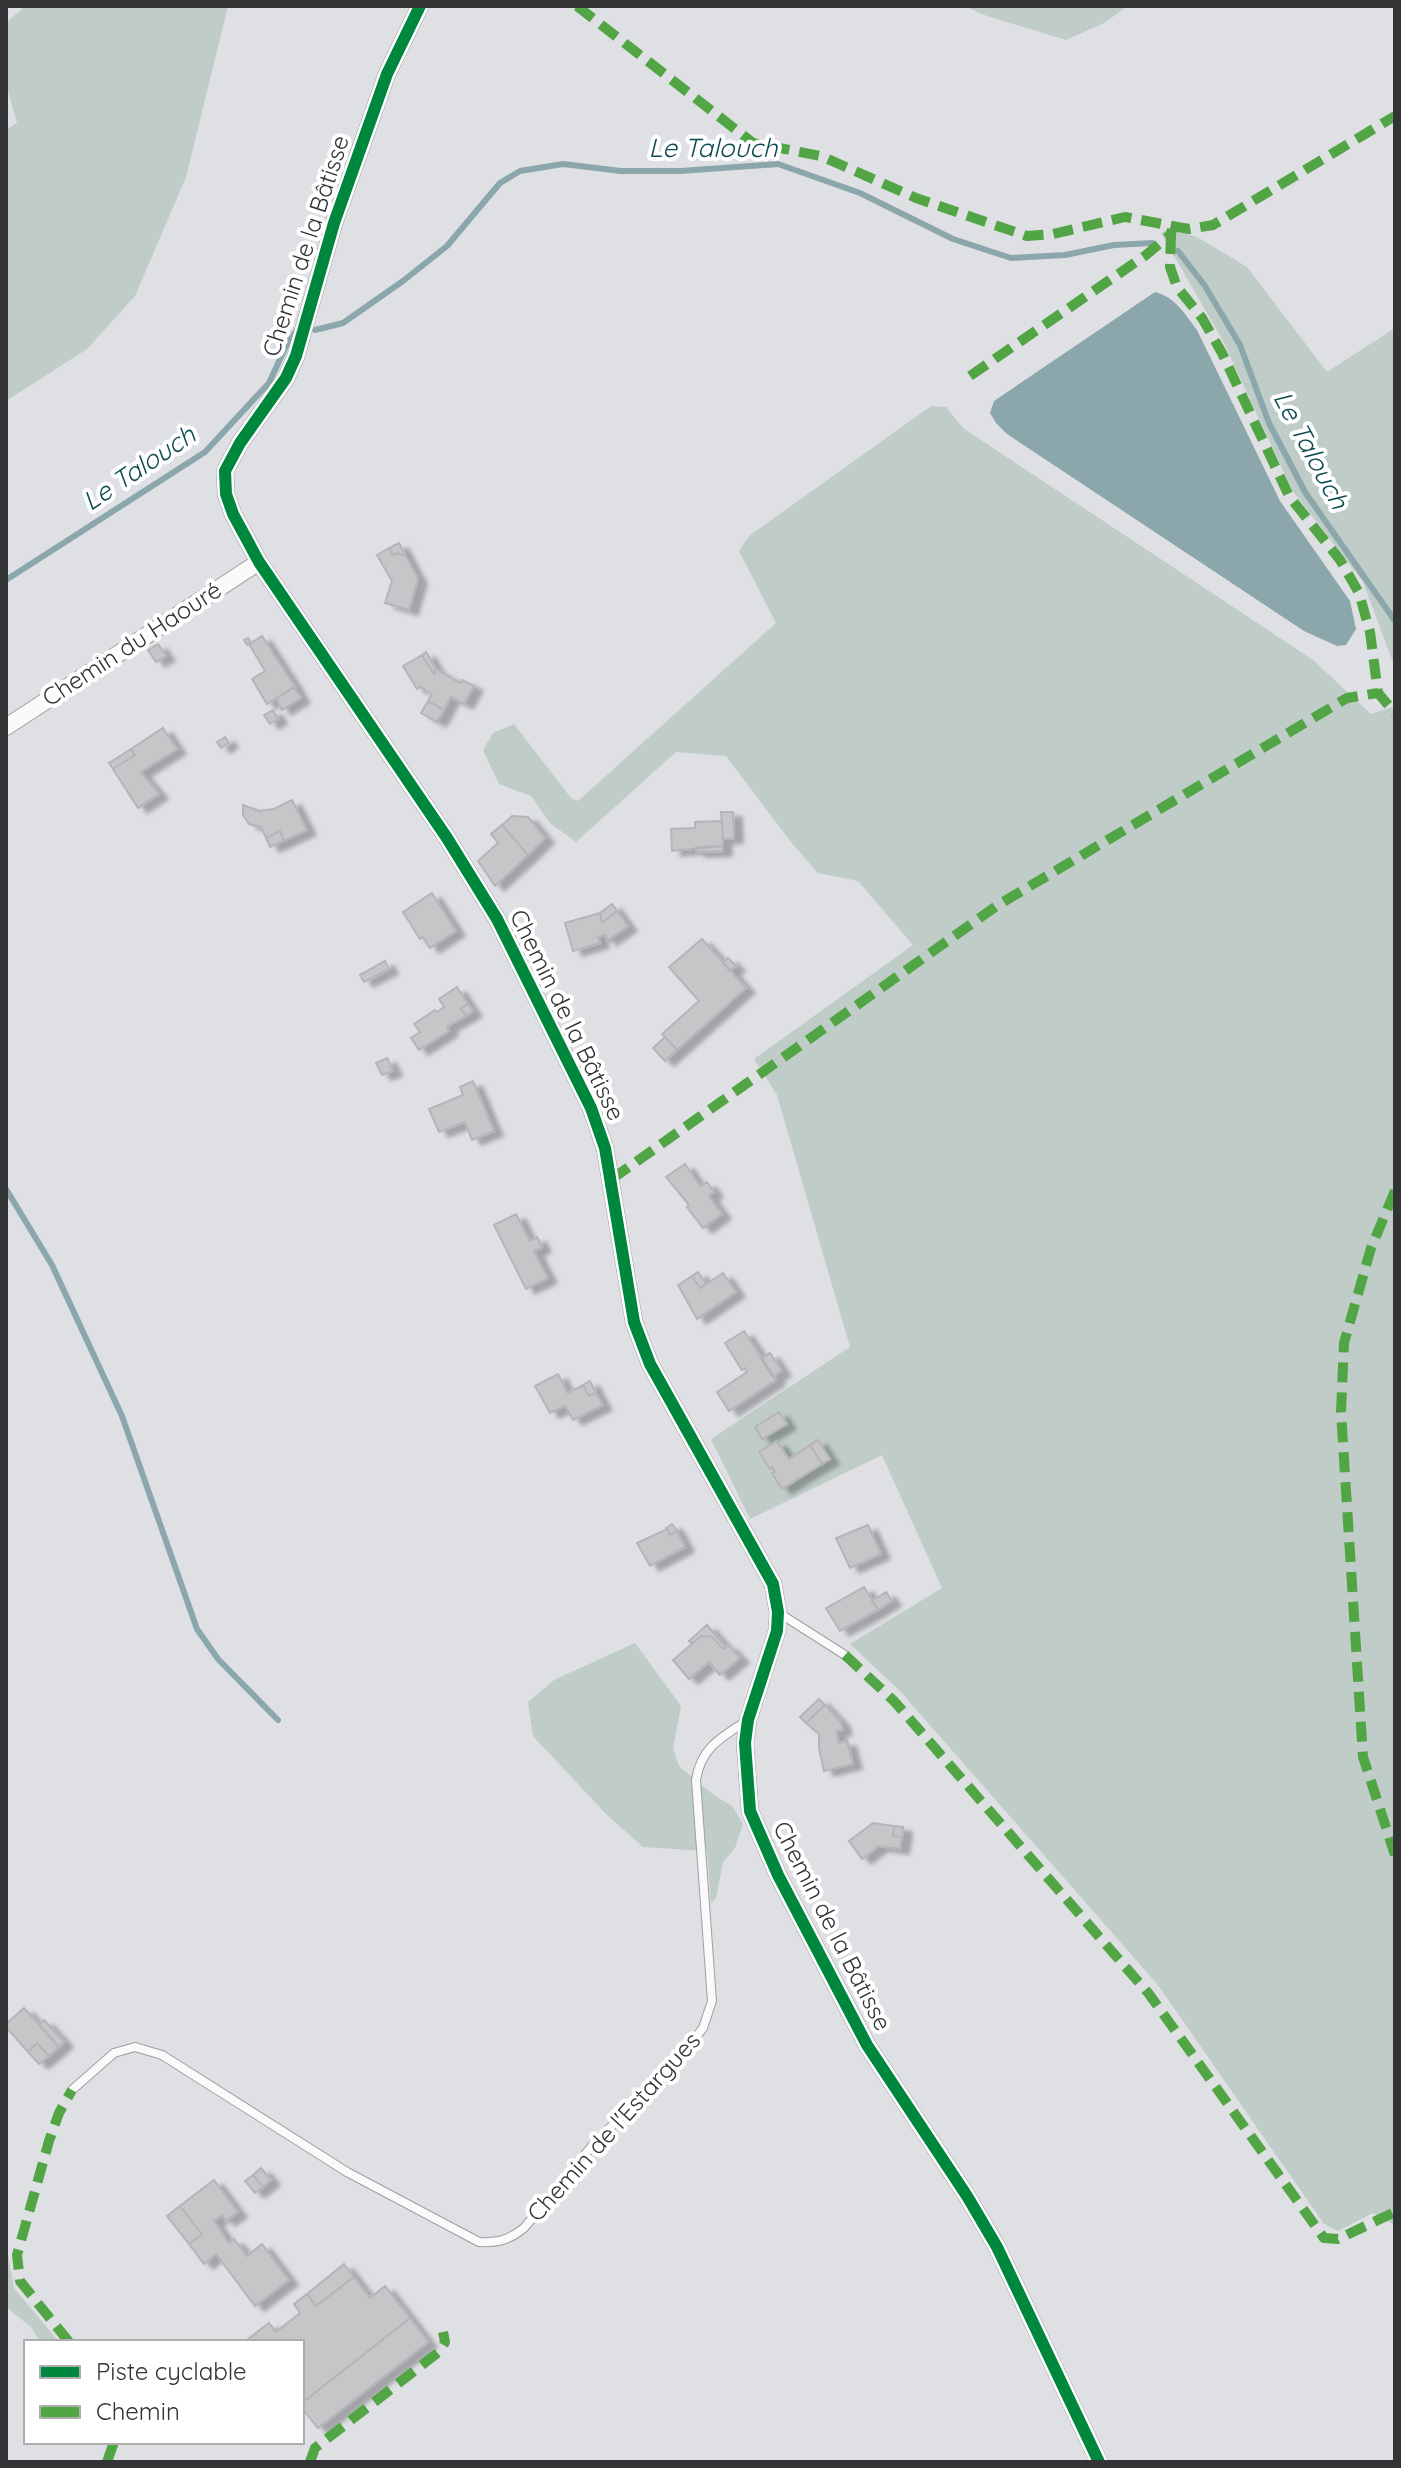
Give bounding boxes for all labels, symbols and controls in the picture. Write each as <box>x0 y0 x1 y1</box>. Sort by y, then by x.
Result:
street label: Chemin de la Bâtisse <box>255 131 355 360</box>
water label: Le Talouch <box>649 131 779 164</box>
water label: Le Talouch <box>1267 385 1357 516</box>
water label: Le Talouch <box>76 417 202 517</box>
street label: Chemin du Haouré <box>36 574 227 712</box>
street label: Chemin de la Bâtisse <box>504 904 632 1125</box>
street label: Chemin de la Bâtisse <box>767 1816 899 2035</box>
street label: Chemin de l'Estargues <box>520 2025 706 2227</box>
legend <box>24 2340 304 2444</box>
text: Piste cyclable <box>96 2356 247 2386</box>
text: Chemin <box>96 2396 180 2426</box>

